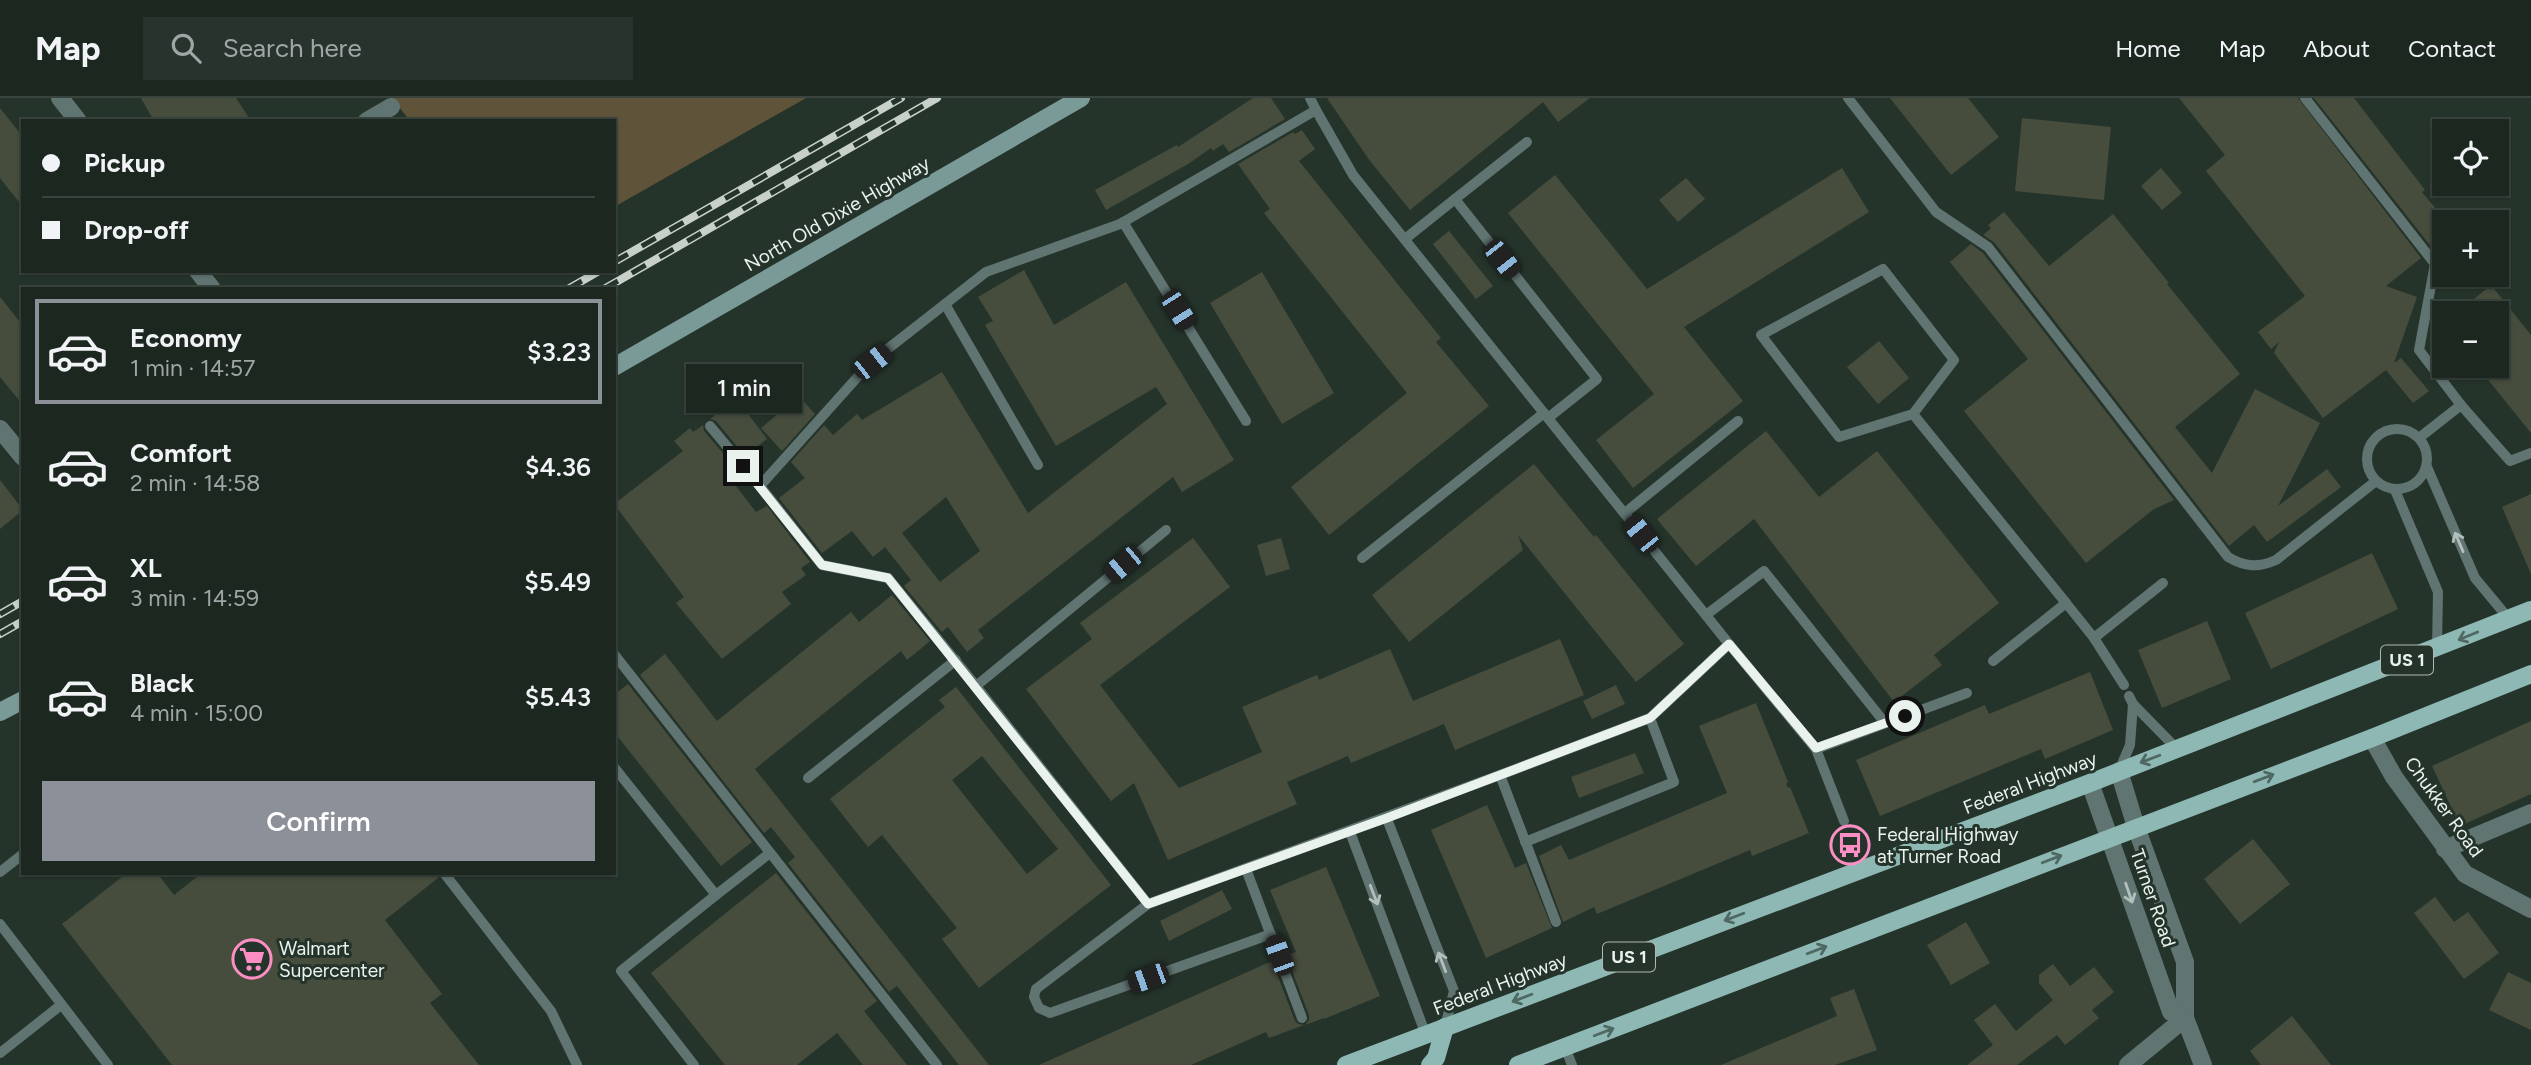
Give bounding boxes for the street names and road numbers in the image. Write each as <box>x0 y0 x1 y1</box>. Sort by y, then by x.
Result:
street label: North Old Dixie Highway <box>740 152 934 276</box>
road number: US 1 <box>2381 646 2433 674</box>
street label: Federal Highway <box>1960 747 2100 819</box>
street label: Chukker Road <box>2400 752 2488 862</box>
street label: Turner Road <box>2125 846 2181 950</box>
road number: US 1 <box>1603 942 1655 972</box>
street label: Federal Highway <box>1430 948 1570 1020</box>

